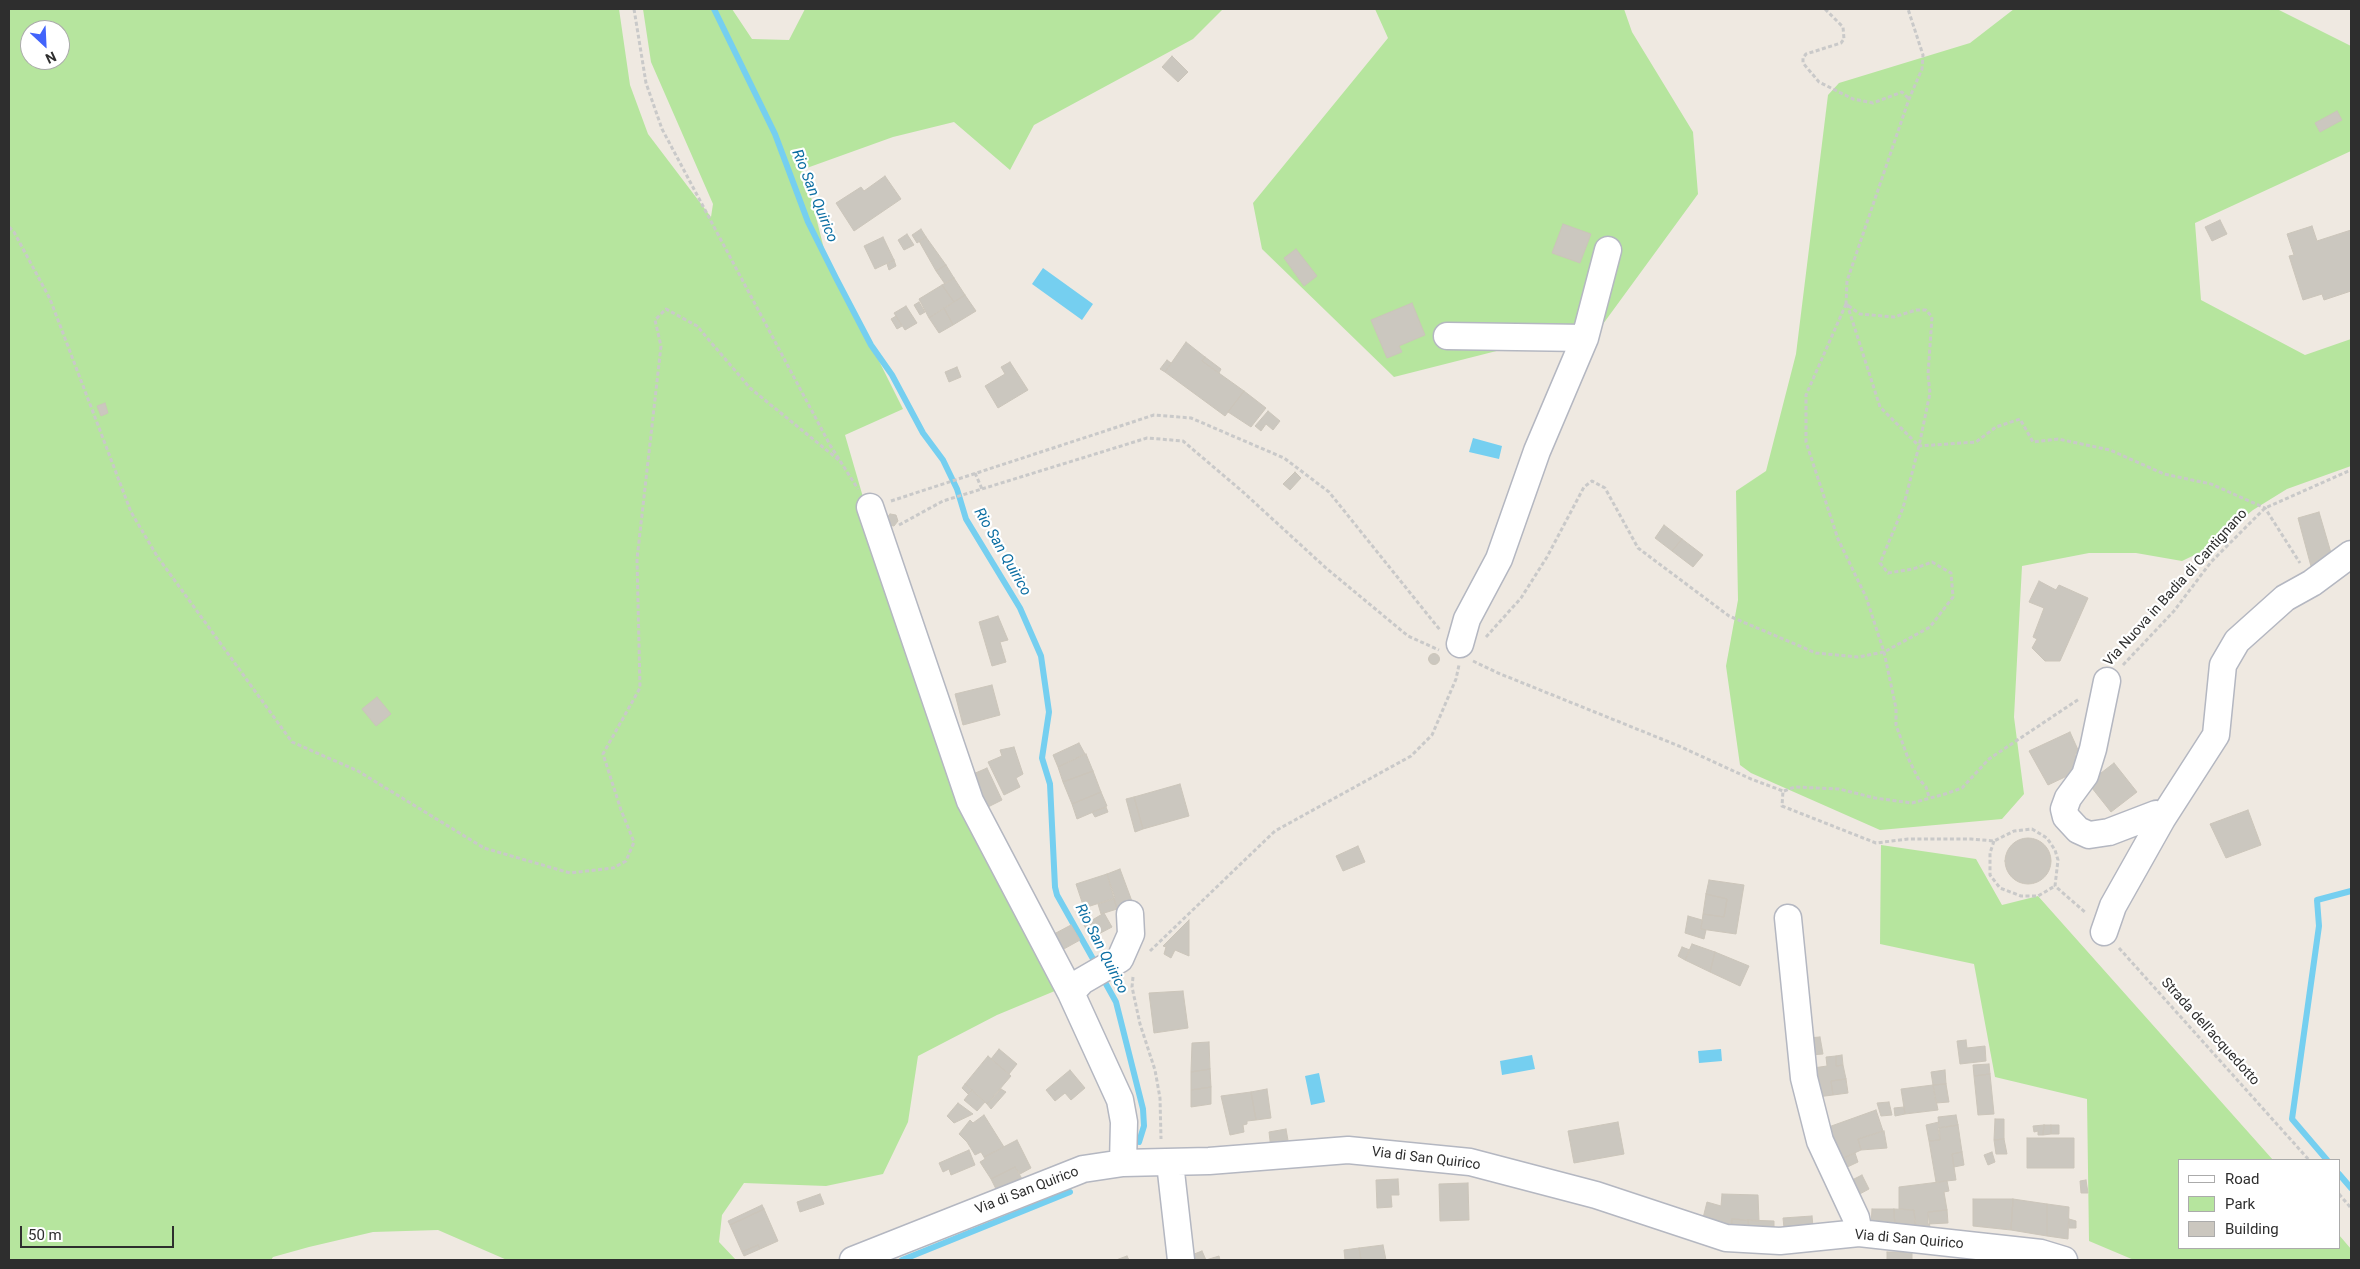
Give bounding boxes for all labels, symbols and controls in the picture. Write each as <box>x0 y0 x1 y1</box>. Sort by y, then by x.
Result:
north arrow <box>20 20 70 70</box>
text: N <box>43 48 59 67</box>
water label: Rio San Quirico <box>787 147 841 245</box>
water label: Rio San Quirico <box>970 505 1034 599</box>
street label: Via Nuova in Badia di Cantignano <box>2101 506 2251 670</box>
water label: Rio San Quirico <box>1071 901 1131 997</box>
street label: Strada dell'acquedotto <box>2157 975 2263 1089</box>
street label: Via di San Quirico <box>1371 1144 1481 1174</box>
legend <box>2178 1159 2340 1249</box>
street label: Via di San Quirico <box>973 1164 1081 1218</box>
text: Road <box>2225 1170 2259 1188</box>
text: Park <box>2225 1195 2255 1213</box>
scale bar <box>22 1216 176 1248</box>
text: Building <box>2225 1220 2279 1238</box>
text: 50 m <box>28 1226 62 1244</box>
street label: Via di San Quirico <box>1854 1227 1964 1253</box>

